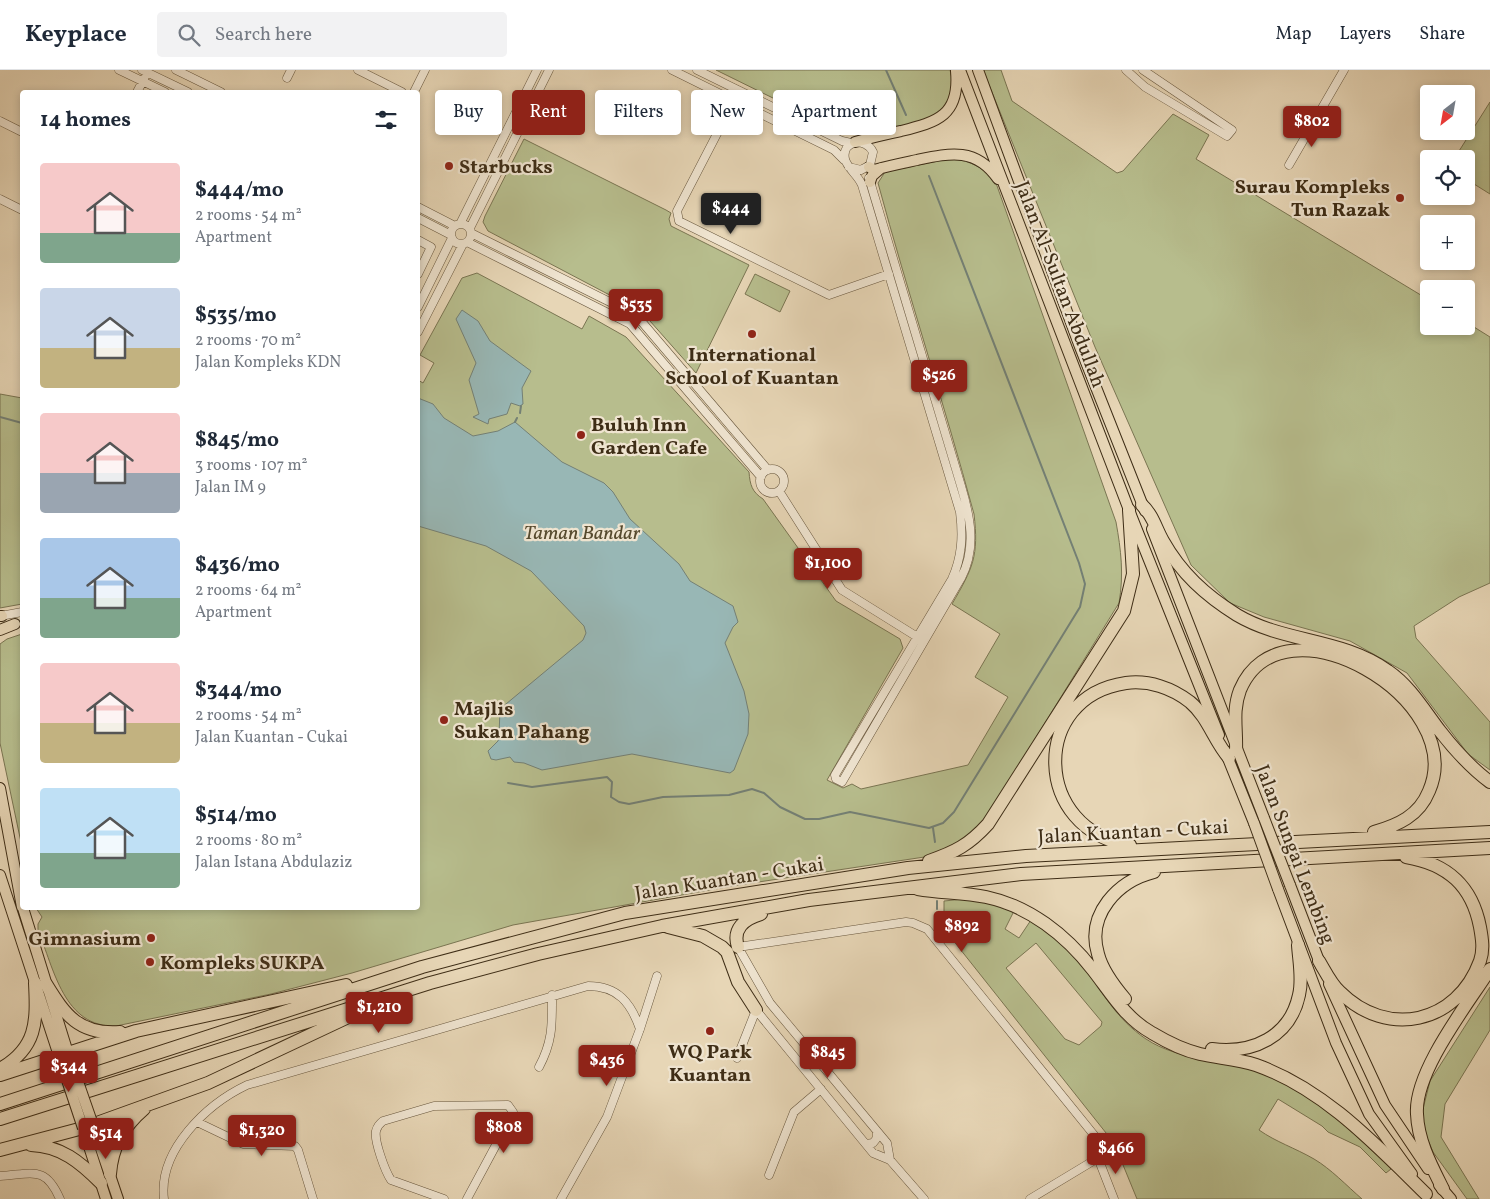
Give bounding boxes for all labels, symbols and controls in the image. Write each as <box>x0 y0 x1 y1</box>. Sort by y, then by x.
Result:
search box <box>157 12 507 57</box>
text: Keyplace <box>25 18 127 52</box>
icon: search <box>175 21 203 49</box>
text: Search here <box>215 22 312 48</box>
text: Map <box>1275 22 1311 47</box>
text: Layers <box>1339 22 1391 47</box>
text: Share <box>1419 22 1465 47</box>
north arrow <box>1420 85 1475 140</box>
map controls <box>1420 85 1475 335</box>
chip: Buy <box>435 90 502 135</box>
chip: Rent <box>512 90 585 135</box>
chip: Filters <box>595 90 681 135</box>
chip: New <box>691 90 763 135</box>
chip: Apartment <box>773 90 896 135</box>
text: 14 homes <box>40 106 131 135</box>
icon: filters <box>372 106 400 134</box>
pin: $802 <box>1282 106 1342 148</box>
text: $802 <box>1294 111 1330 133</box>
button: locate <box>1420 150 1475 205</box>
place label: Starbucks <box>459 154 553 182</box>
marker: Starbucks <box>443 160 455 172</box>
place label: Surau Kompleks Tun Razak <box>1235 174 1390 225</box>
text: $444/mo <box>195 176 284 205</box>
street label: Jalan Al-Sultan Abdullah <box>1007 177 1112 392</box>
icon: home <box>80 183 140 243</box>
pin: $444 <box>701 192 761 235</box>
marker: Surau Kompleks Tun Razak <box>1394 192 1406 204</box>
text: $444 <box>712 198 750 220</box>
text: 2 rooms · 54 m² <box>195 205 302 227</box>
button: + <box>1420 215 1475 270</box>
text: Apartment <box>195 227 272 249</box>
button: − <box>1420 280 1475 335</box>
pin: $535 <box>606 288 666 331</box>
text: $535 <box>620 294 652 316</box>
text: $535/mo <box>195 301 276 330</box>
icon: home <box>80 308 140 368</box>
marker: International School of Kuantan <box>746 328 758 340</box>
text: 2 rooms · 70 m² <box>195 330 301 352</box>
place label: International School of Kuantan <box>665 342 839 393</box>
text: Jalan Kompleks KDN <box>195 352 341 374</box>
pin: $526 <box>909 360 969 402</box>
text: $526 <box>922 365 956 387</box>
place label: Buluh Inn Garden Cafe <box>591 412 707 463</box>
text: $845/mo <box>195 426 279 455</box>
marker: Buluh Inn Garden Cafe <box>575 429 587 441</box>
icon: home <box>80 433 140 493</box>
text: 3 rooms · 107 m² <box>195 455 308 477</box>
text: Jalan IM 9 <box>195 477 266 499</box>
park label: Taman Bandar <box>524 520 641 548</box>
pin: $1,100 <box>787 548 869 590</box>
text: $436/mo <box>195 551 280 580</box>
text: $1,100 <box>805 553 851 575</box>
icon: home <box>80 558 140 618</box>
text: 2 rooms · 64 m² <box>195 580 302 602</box>
text: Apartment <box>195 602 272 624</box>
text: $344/mo <box>195 676 282 705</box>
icon: home <box>80 683 140 743</box>
place label: Majlis Sukan Pahang <box>454 696 589 747</box>
text: 2 rooms · 54 m² <box>195 705 302 727</box>
marker: Majlis Sukan Pahang <box>438 714 450 726</box>
text: Jalan Kuantan - Cukai <box>195 727 348 749</box>
street label: Jalan Sungai Lembing <box>1247 761 1341 949</box>
text: $514/mo <box>195 801 277 830</box>
icon: home <box>80 808 140 868</box>
street label: Jalan Kuantan - Cukai <box>1037 814 1229 852</box>
text: 2 rooms · 80 m² <box>195 830 302 852</box>
street label: Jalan Kuantan - Cukai <box>633 851 826 909</box>
text: Jalan Istana Abdulaziz <box>195 852 352 874</box>
pin: $892 <box>932 910 992 953</box>
text: $892 <box>945 916 979 938</box>
place label: Gimnasium <box>29 926 141 954</box>
marker: Gimnasium <box>145 932 157 944</box>
place label: Kompleks SUKPA <box>160 950 325 978</box>
marker: Kompleks SUKPA <box>144 956 156 968</box>
pin: $1,210 <box>338 992 420 1034</box>
text: $1,210 <box>357 997 401 1019</box>
marker: WQ Park Kuantan <box>704 1025 716 1037</box>
pin: $845 <box>798 1036 858 1079</box>
place label: WQ Park Kuantan <box>668 1039 752 1090</box>
text: $845 <box>811 1042 845 1064</box>
pin: $436 <box>577 1044 637 1087</box>
pin: $344 <box>39 1050 99 1093</box>
text: $436 <box>589 1050 625 1072</box>
text: $344 <box>51 1056 87 1078</box>
pin: $808 <box>474 1112 534 1154</box>
pin: $1,320 <box>221 1114 303 1157</box>
text: $808 <box>486 1117 522 1139</box>
pin: $514 <box>76 1118 136 1160</box>
text: $1,320 <box>239 1120 285 1142</box>
text: $514 <box>90 1123 122 1145</box>
pin: $466 <box>1086 1132 1146 1175</box>
text: $466 <box>1098 1138 1134 1160</box>

